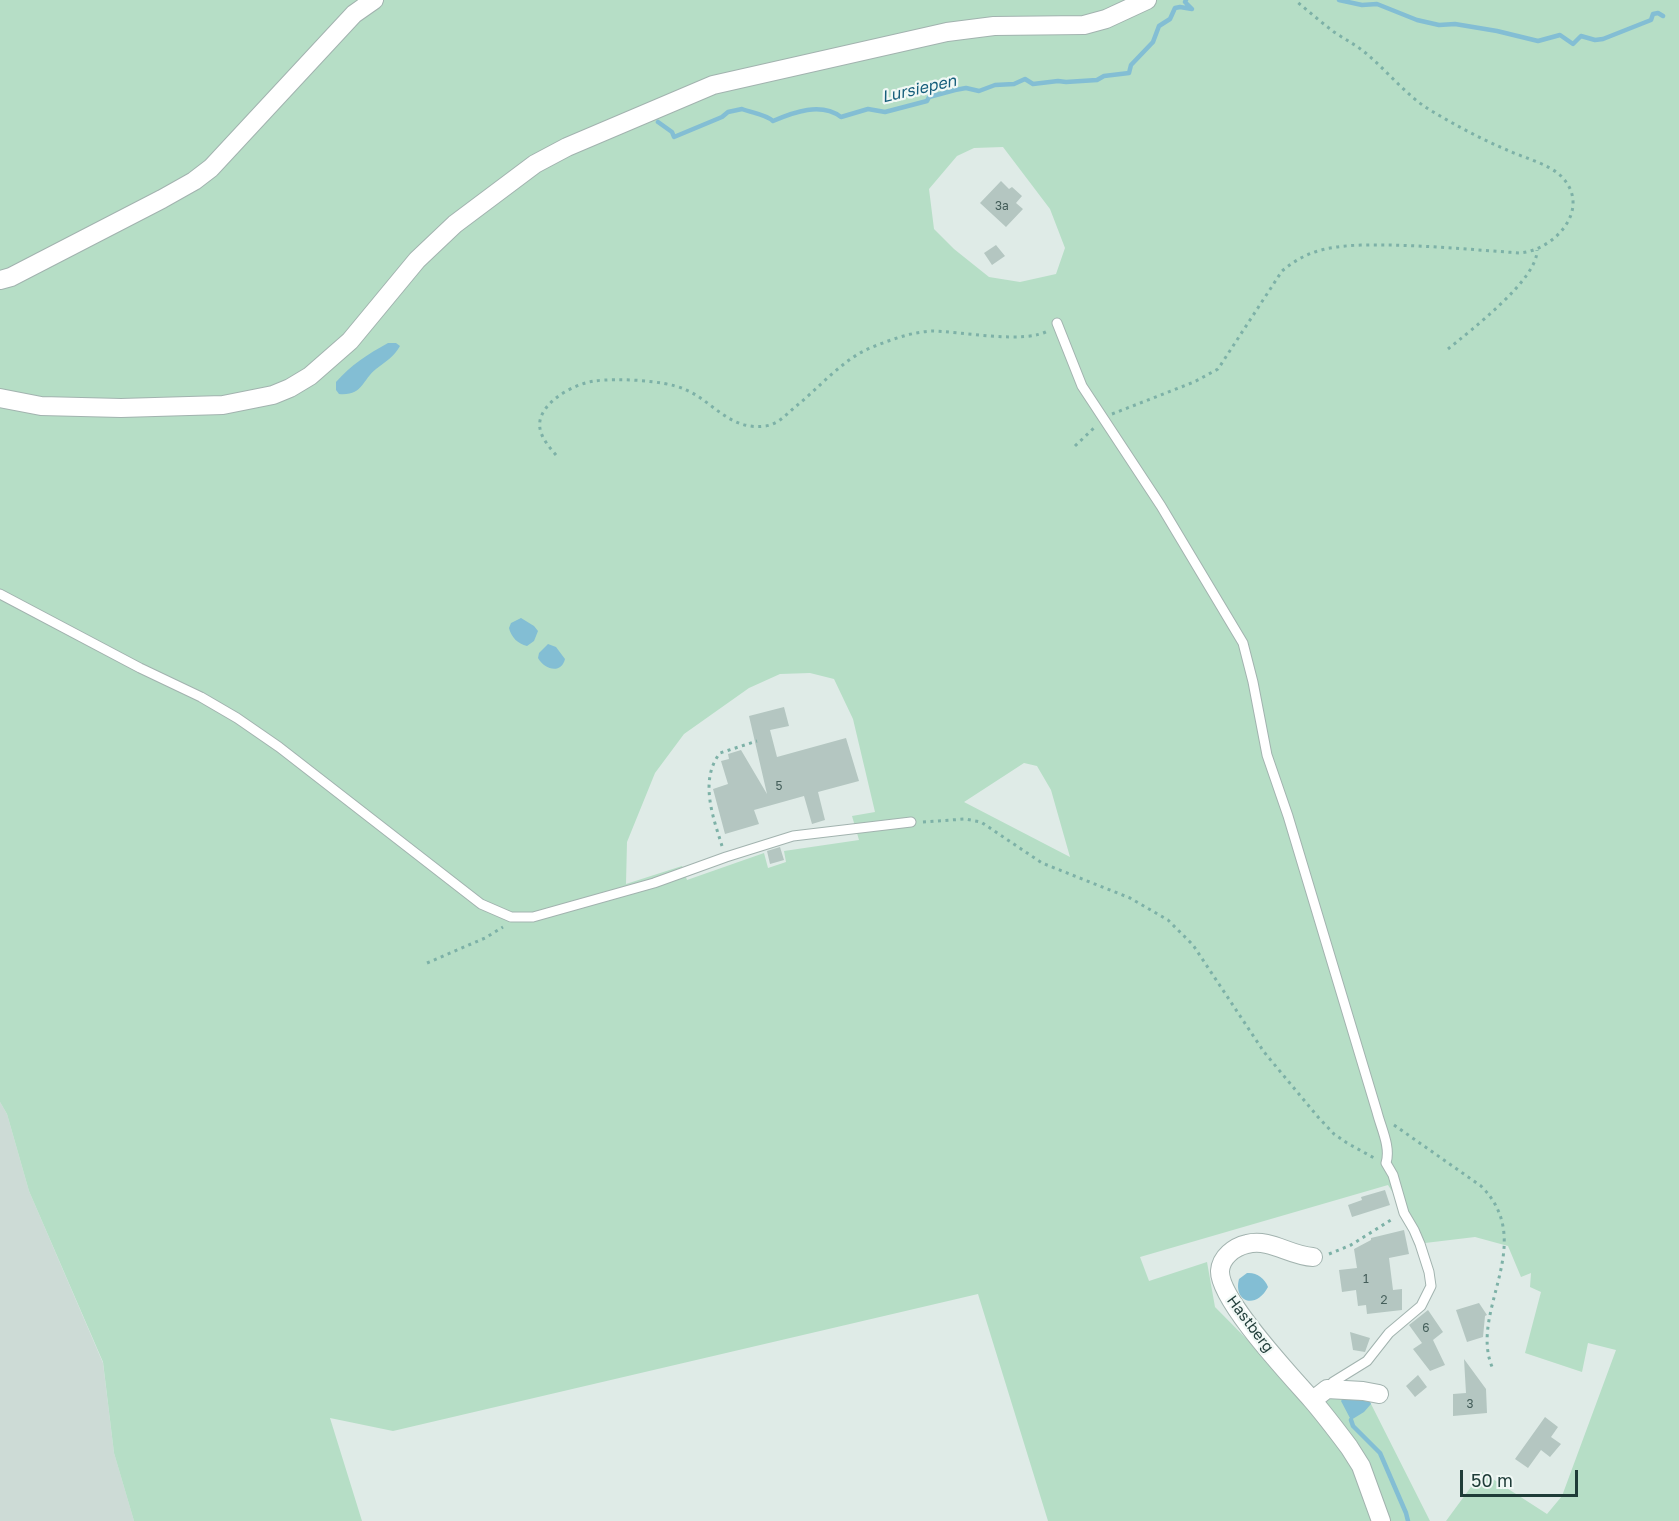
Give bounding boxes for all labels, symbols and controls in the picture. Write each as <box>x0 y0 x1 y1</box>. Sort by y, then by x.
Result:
water label: Lursiepen <box>880 71 958 107</box>
house number: 3a <box>995 199 1009 213</box>
house number: 5 <box>776 779 782 793</box>
house number: 1 <box>1363 1272 1369 1286</box>
street label: Hastberg <box>1223 1292 1277 1356</box>
house number: 2 <box>1381 1293 1387 1307</box>
house number: 6 <box>1422 1321 1430 1335</box>
house number: 3 <box>1466 1397 1474 1411</box>
scale bar <box>1463 1458 1582 1496</box>
text: 50 m <box>1471 1469 1513 1491</box>

